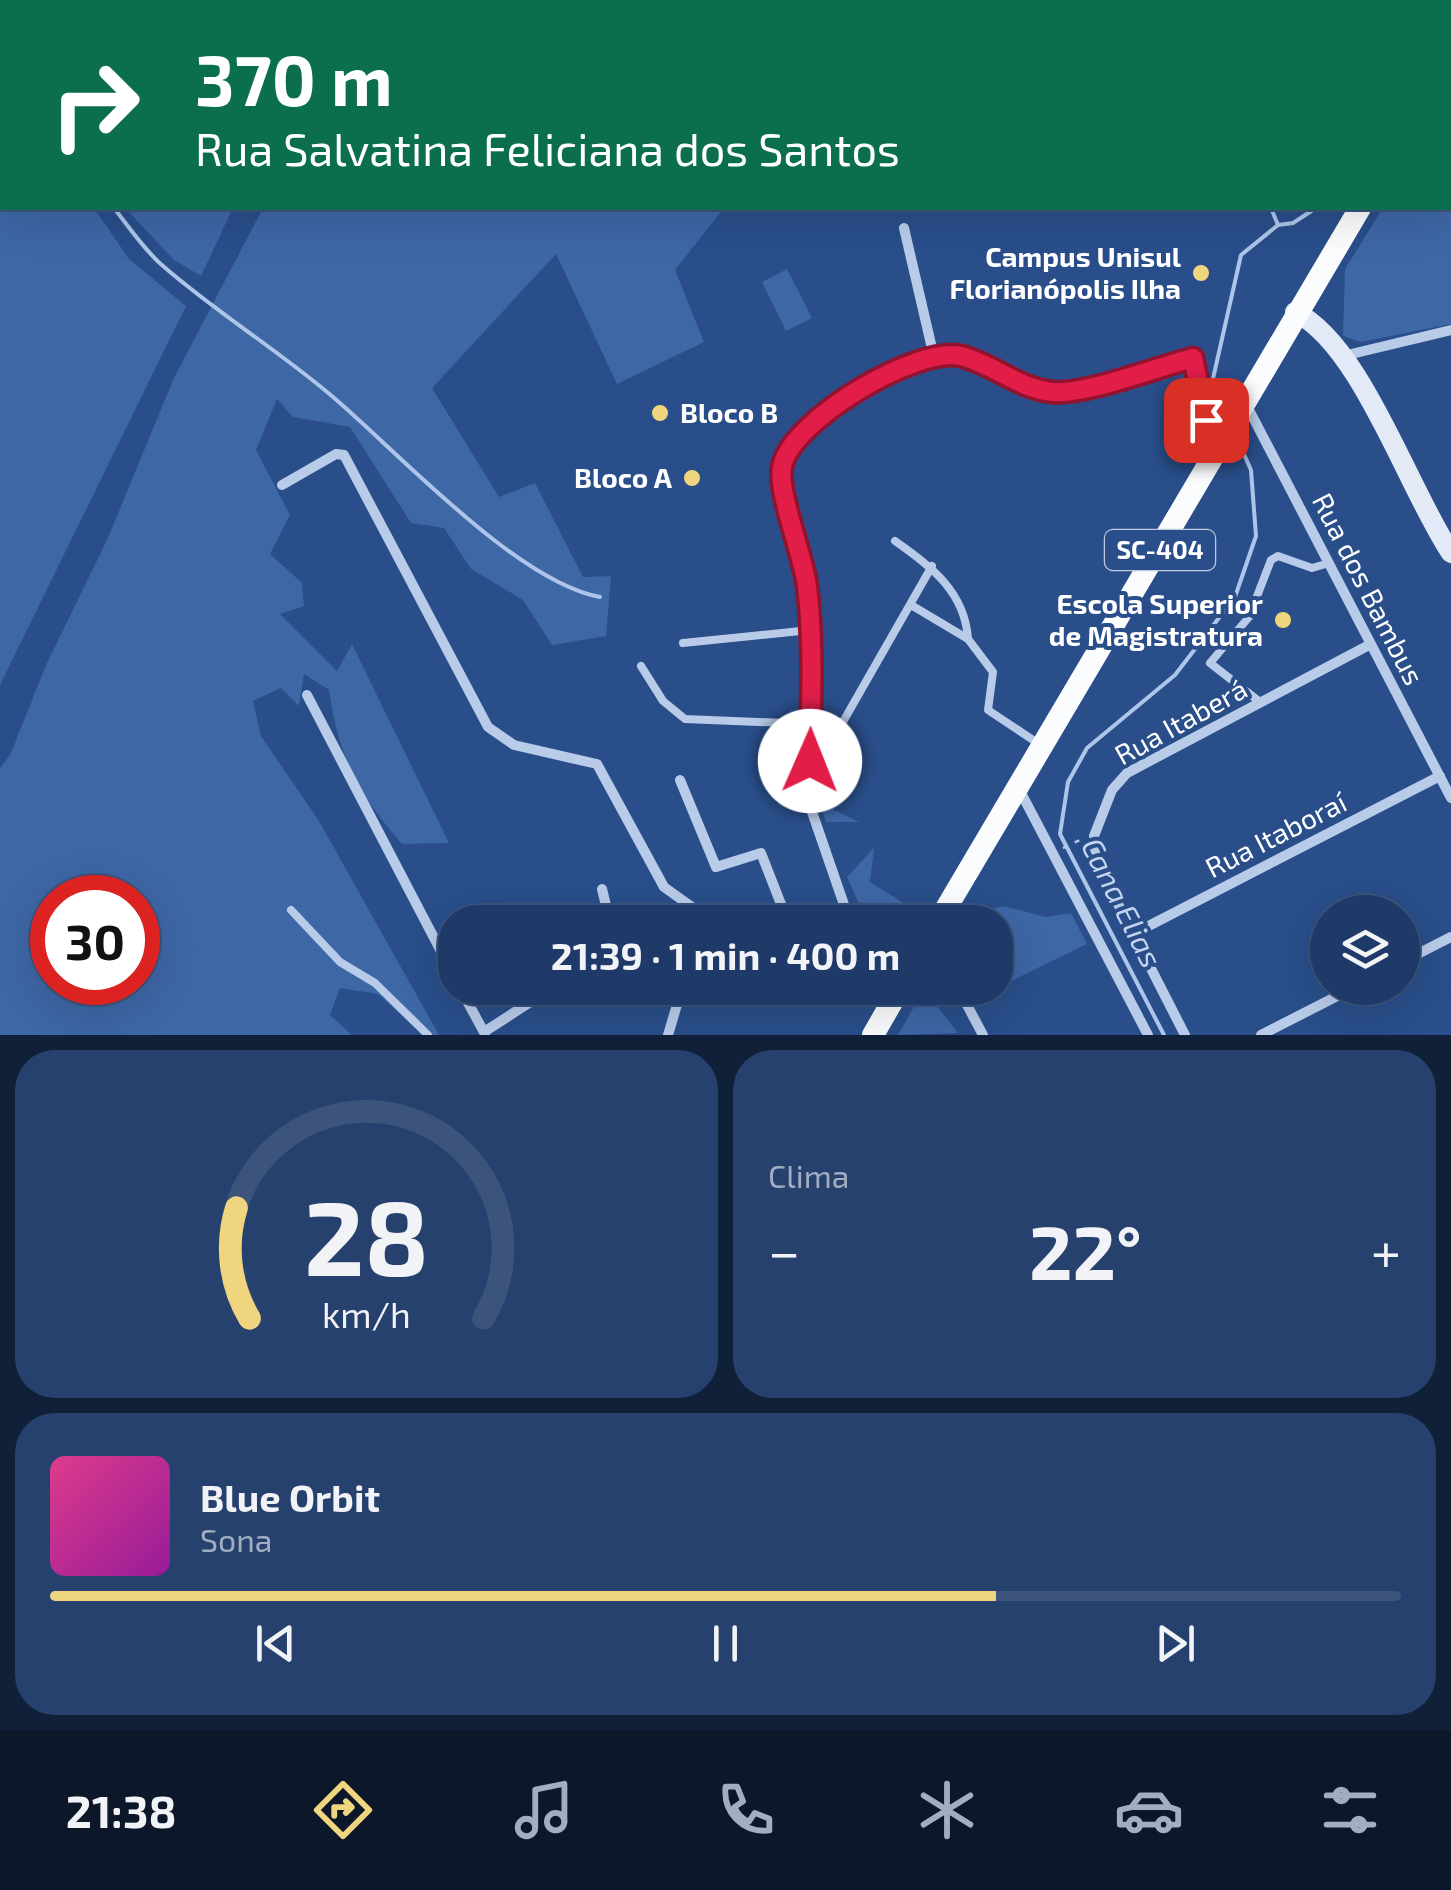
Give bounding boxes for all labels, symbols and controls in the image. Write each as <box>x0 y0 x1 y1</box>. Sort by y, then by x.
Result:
text: 370 m <box>195 36 393 120</box>
icon: right <box>30 40 160 170</box>
text: Rua Salvatina Feliciana dos Santos <box>195 121 900 175</box>
place label: Campus Unisul Florianópolis Ilha <box>949 239 1182 305</box>
marker: Campus Unisul Florianópolis Ilha <box>1190 262 1212 284</box>
pin <box>1164 378 1249 463</box>
icon: arrive <box>1179 393 1234 448</box>
place label: Bloco B <box>680 395 778 429</box>
marker: Bloco B <box>649 402 671 424</box>
place label: Bloco A <box>574 460 673 494</box>
marker: Bloco A <box>681 467 703 489</box>
street label: Rua dos Bambus <box>1306 487 1432 690</box>
road number: SC-404 <box>1105 530 1215 570</box>
place label: Escola Superior de Magistratura <box>1049 586 1263 652</box>
marker: Escola Superior de Magistratura <box>1272 609 1294 631</box>
street label: Rua Itaberá <box>1108 671 1253 771</box>
position arrow <box>758 709 862 813</box>
street label: Rua Itaboraí <box>1199 784 1353 884</box>
water label: Cana Elias <box>1075 831 1171 973</box>
speed limit sign: 30 <box>30 875 160 1005</box>
map controls <box>1310 895 1420 1005</box>
button: layers <box>1310 895 1420 1005</box>
text: 21:39 · 1 min · 400 m <box>551 932 900 978</box>
text: Clima <box>768 1156 849 1194</box>
text: 28 <box>304 1172 429 1297</box>
text: 22° <box>1029 1205 1142 1295</box>
text: − <box>768 1217 800 1283</box>
text: + <box>1371 1217 1401 1283</box>
text: km/h <box>322 1292 411 1335</box>
text: Blue Orbit <box>200 1474 380 1520</box>
text: Sona <box>200 1520 272 1558</box>
icon: previous <box>248 1616 303 1671</box>
icon: pause <box>698 1616 753 1671</box>
icon: next <box>1148 1616 1203 1671</box>
icon: directions <box>308 1775 378 1845</box>
icon: music <box>509 1775 579 1845</box>
icon: phone <box>711 1775 781 1845</box>
icon: climate <box>912 1775 982 1845</box>
icon: car <box>1114 1775 1184 1845</box>
icon: filters <box>1315 1775 1385 1845</box>
text: 21:38 <box>66 1783 176 1837</box>

